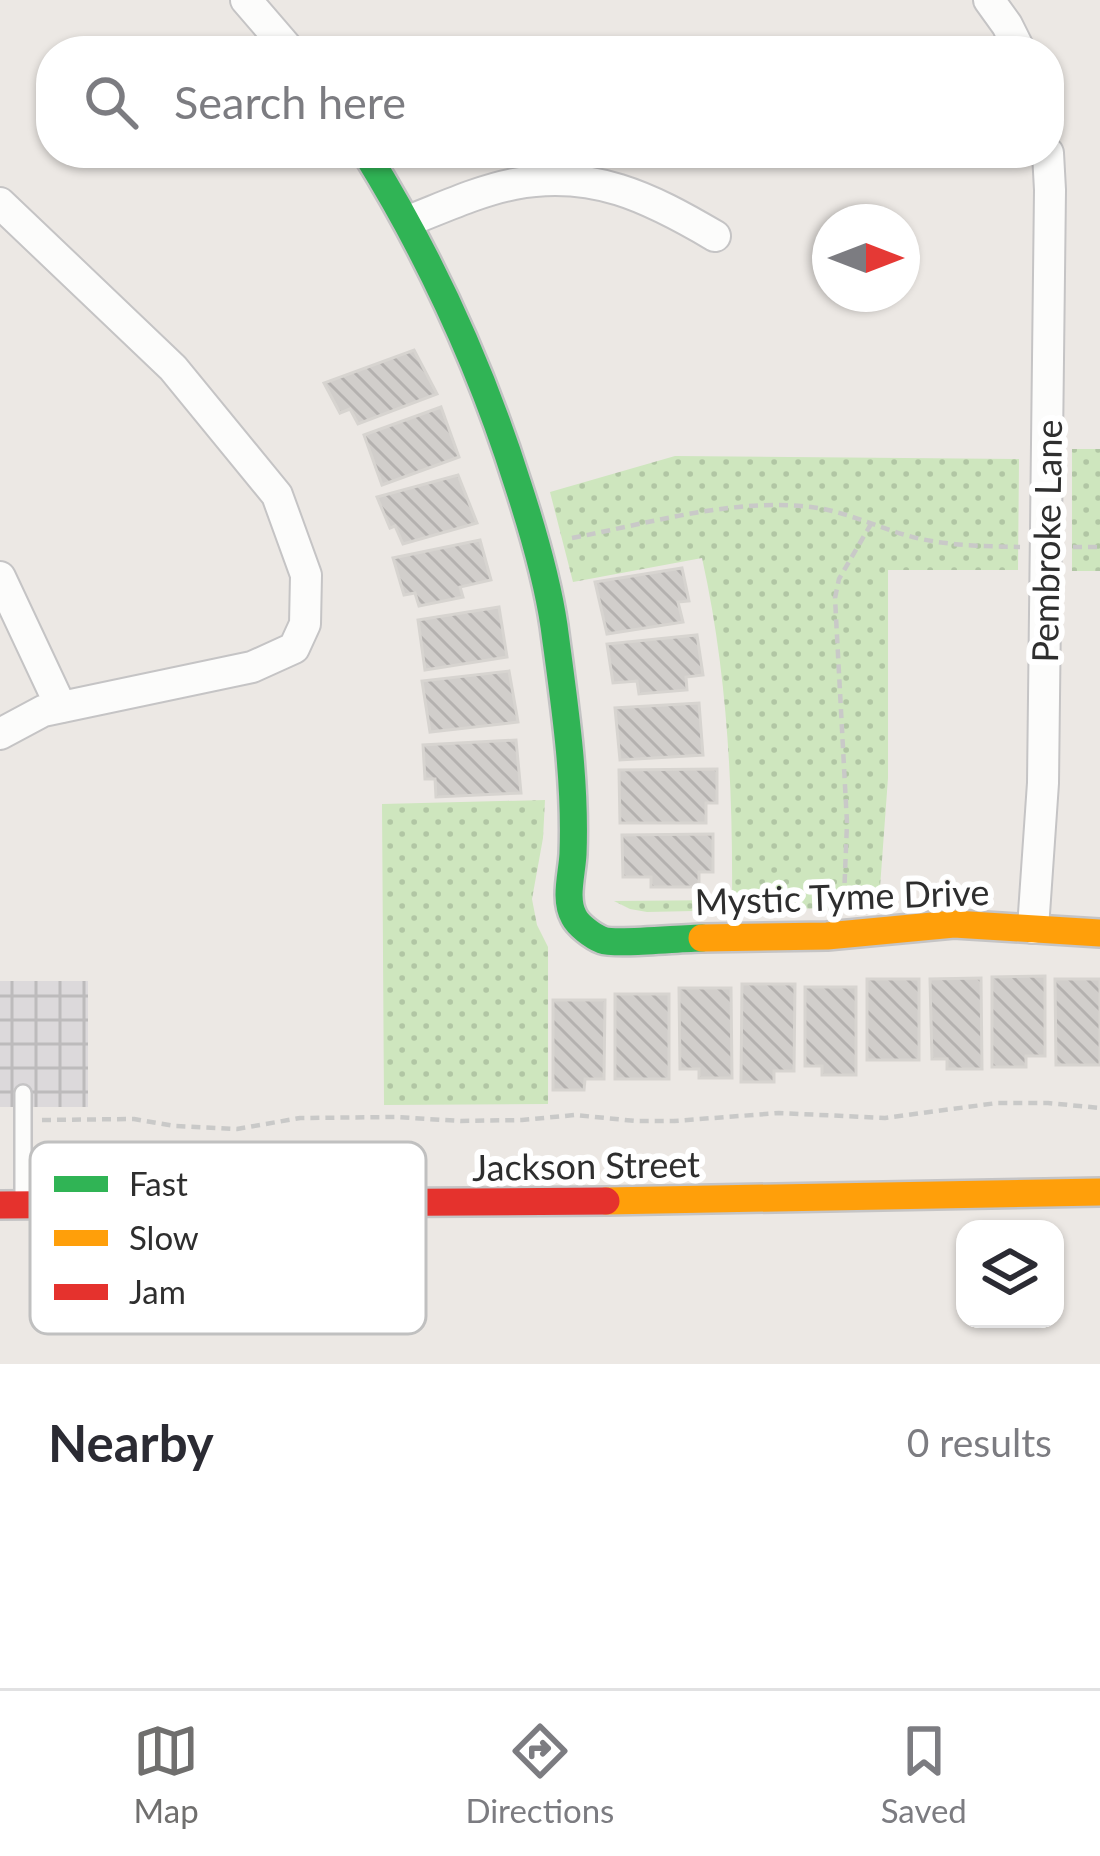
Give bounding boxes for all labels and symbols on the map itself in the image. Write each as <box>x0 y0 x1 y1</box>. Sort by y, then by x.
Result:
north arrow <box>812 204 920 312</box>
street label: Pembroke Lane <box>1022 419 1070 663</box>
street label: Mystic Tyme Drive <box>694 869 990 923</box>
street label: Jackson Street <box>472 1141 700 1189</box>
legend <box>30 1142 426 1334</box>
text: Fast <box>129 1163 188 1203</box>
text: Slow <box>129 1217 199 1257</box>
text: Jam <box>129 1271 186 1311</box>

